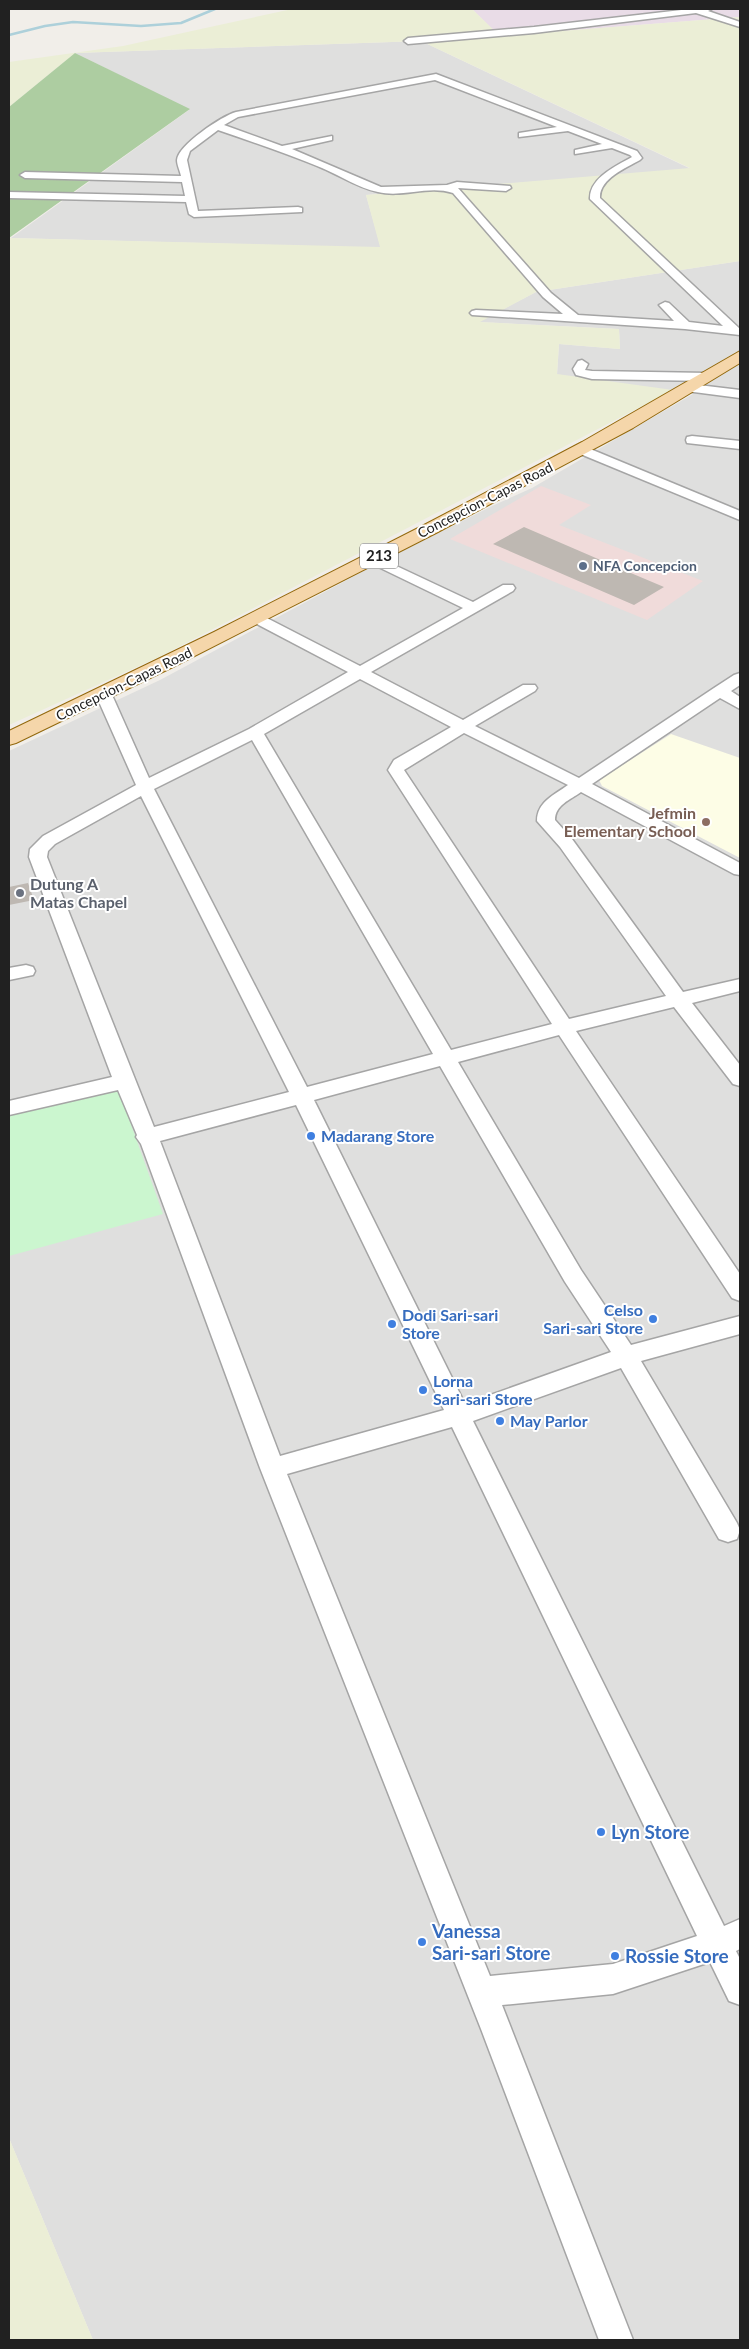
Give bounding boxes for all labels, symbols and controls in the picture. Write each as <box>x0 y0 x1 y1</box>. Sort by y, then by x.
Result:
street label: Concepcion-Capas Road <box>414 458 555 541</box>
road number: 213 <box>360 544 398 568</box>
place label: NFA Concepcion <box>593 557 697 574</box>
marker: NFA Concepcion <box>577 560 589 572</box>
street label: Concepcion-Capas Road <box>53 643 195 724</box>
place label: Jefmin Elementary School <box>564 803 696 840</box>
marker: Jefmin Elementary School <box>700 816 712 828</box>
place label: Dutung A Matas Chapel <box>30 874 127 911</box>
marker: Dutung A Matas Chapel <box>14 887 26 899</box>
place label: Madarang Store <box>321 1126 435 1145</box>
marker: Madarang Store <box>305 1130 317 1142</box>
place label: Celso Sari-sari Store <box>543 1300 643 1337</box>
place label: Dodi Sari-sari Store <box>402 1305 498 1342</box>
marker: Celso Sari-sari Store <box>647 1313 659 1325</box>
marker: Dodi Sari-sari Store <box>386 1318 398 1330</box>
place label: Lorna Sari-sari Store <box>433 1371 533 1408</box>
marker: Lorna Sari-sari Store <box>417 1384 429 1396</box>
place label: May Parlor <box>510 1411 588 1430</box>
marker: May Parlor <box>494 1415 506 1427</box>
place label: Lyn Store <box>611 1820 689 1843</box>
marker: Lyn Store <box>595 1826 607 1838</box>
place label: Vanessa Sari-sari Store <box>431 1919 550 1964</box>
marker: Vanessa Sari-sari Store <box>416 1936 428 1948</box>
place label: Rossie Store <box>625 1944 729 1967</box>
marker: Rossie Store <box>609 1950 621 1962</box>

